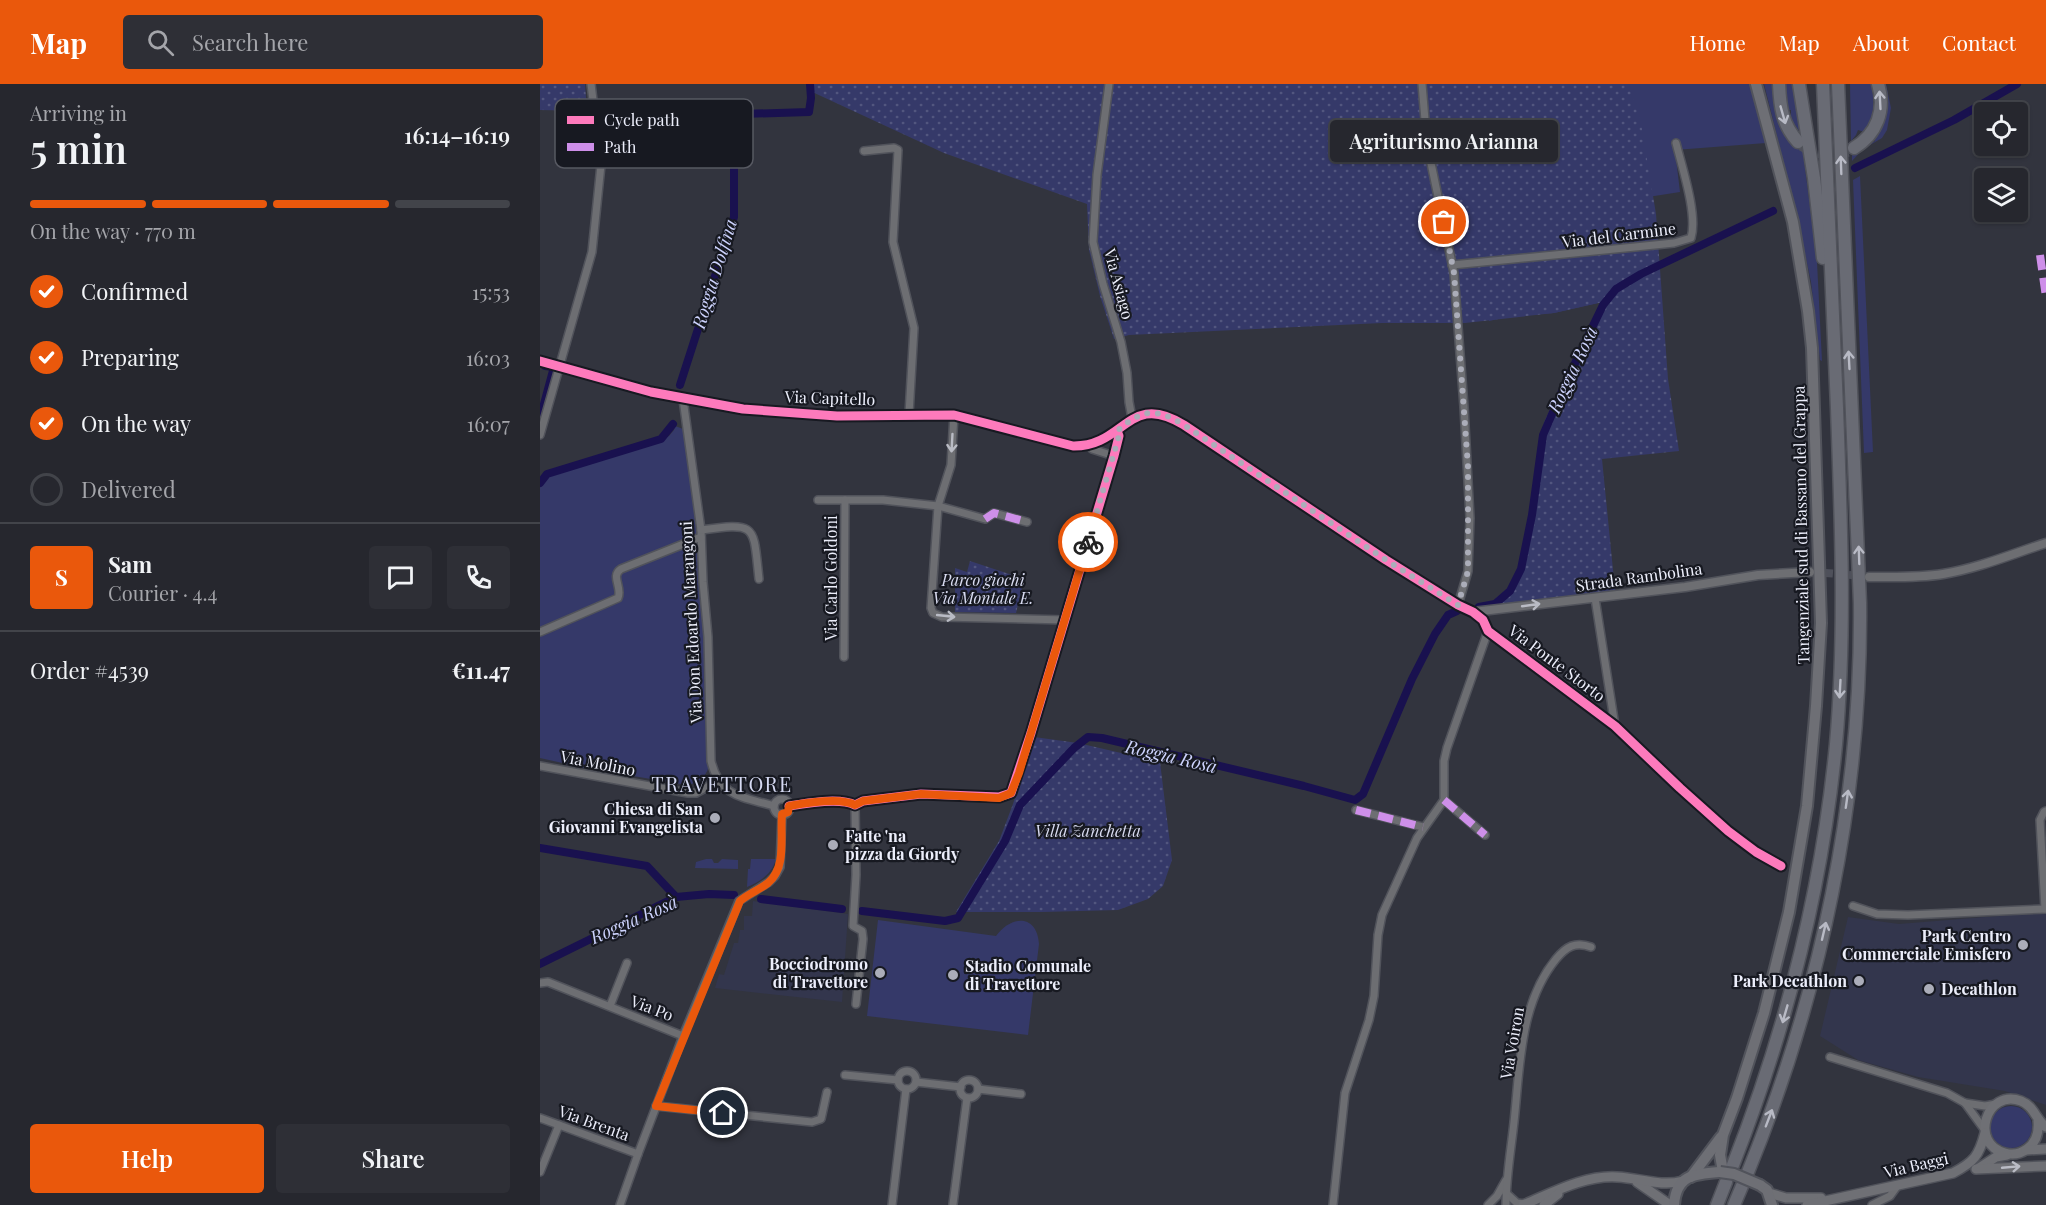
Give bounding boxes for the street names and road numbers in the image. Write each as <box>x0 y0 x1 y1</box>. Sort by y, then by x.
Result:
street label: Via del Carmine <box>1560 217 1677 252</box>
street label: Via Asiago <box>1100 245 1139 322</box>
street label: Via Capitello <box>783 385 876 410</box>
street label: Tangenziale sud di Bassano del Grappa <box>1788 385 1813 665</box>
street label: Via Carlo Goldoni <box>820 515 841 642</box>
street label: Via Don Edoardo Marangoni <box>675 520 706 725</box>
street label: Strada Rambolina <box>1574 557 1703 596</box>
street label: Via Ponte Storto <box>1504 619 1610 706</box>
street label: Via Molino <box>558 745 638 780</box>
street label: Via Po <box>627 989 677 1025</box>
street label: Via Voiron <box>1495 1005 1528 1082</box>
street label: Via Brenta <box>555 1100 633 1145</box>
street label: Via Baggi <box>1881 1147 1951 1182</box>

